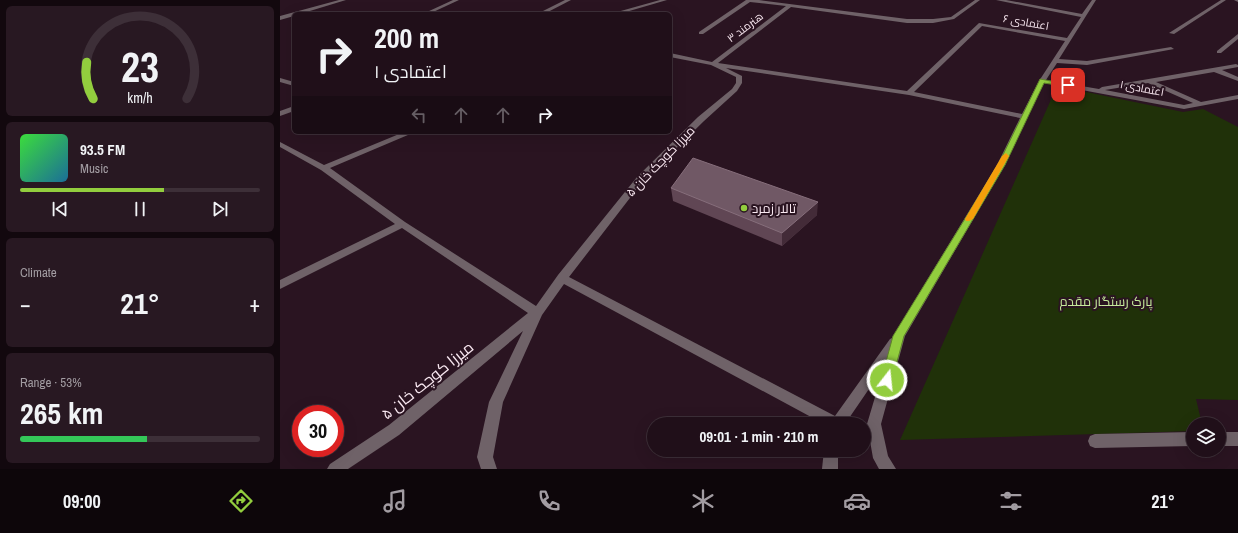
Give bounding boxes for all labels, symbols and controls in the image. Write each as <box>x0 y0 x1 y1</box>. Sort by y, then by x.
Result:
street label: هنرمند ۳ <box>724 9 766 45</box>
street label: اعتمادی ۶ <box>1002 11 1050 33</box>
text: 200 m <box>374 19 439 57</box>
icon: right <box>308 28 360 80</box>
text: 23 <box>121 39 159 95</box>
text: اعتمادی ۱ <box>374 59 447 84</box>
pin <box>1051 68 1085 102</box>
icon: arrive <box>1057 74 1079 96</box>
street label: اعتمادی ۱ <box>1119 77 1165 99</box>
text: km/h <box>127 87 153 106</box>
icon: left <box>408 104 430 126</box>
icon: ahead <box>450 104 472 126</box>
icon: ahead <box>492 104 514 126</box>
icon: right <box>534 104 556 126</box>
street label: میرزا کوچک خان ۵ <box>622 122 699 201</box>
text: 93.5 FM <box>80 139 125 160</box>
text: Music <box>80 160 108 177</box>
icon: previous <box>49 198 71 220</box>
icon: pause <box>129 198 151 220</box>
icon: next <box>209 198 231 220</box>
place label: تالار زمرد <box>752 200 797 217</box>
marker: تالار زمرد <box>739 203 749 213</box>
text: Climate <box>20 264 57 281</box>
text: 21° <box>120 283 160 323</box>
text: − <box>20 289 31 319</box>
text: + <box>249 289 260 319</box>
park label: پارک رستگار مقدم <box>1059 293 1153 311</box>
street label: میرزا کوچک خان ۵ <box>376 336 479 425</box>
position arrow <box>866 359 908 401</box>
text: Range · 53% <box>20 374 82 391</box>
text: 265 km <box>20 393 103 433</box>
speed limit sign: 30 <box>292 405 344 457</box>
map controls <box>1186 417 1226 457</box>
button: layers <box>1186 417 1226 457</box>
text: 09:01 · 1 min · 210 m <box>700 426 818 447</box>
icon: directions <box>227 487 255 515</box>
icon: music <box>381 487 409 515</box>
icon: phone <box>535 487 563 515</box>
icon: climate <box>689 487 717 515</box>
icon: car <box>843 487 871 515</box>
icon: filters <box>997 487 1025 515</box>
text: 09:00 <box>63 489 101 514</box>
text: 21° <box>1151 489 1175 514</box>

